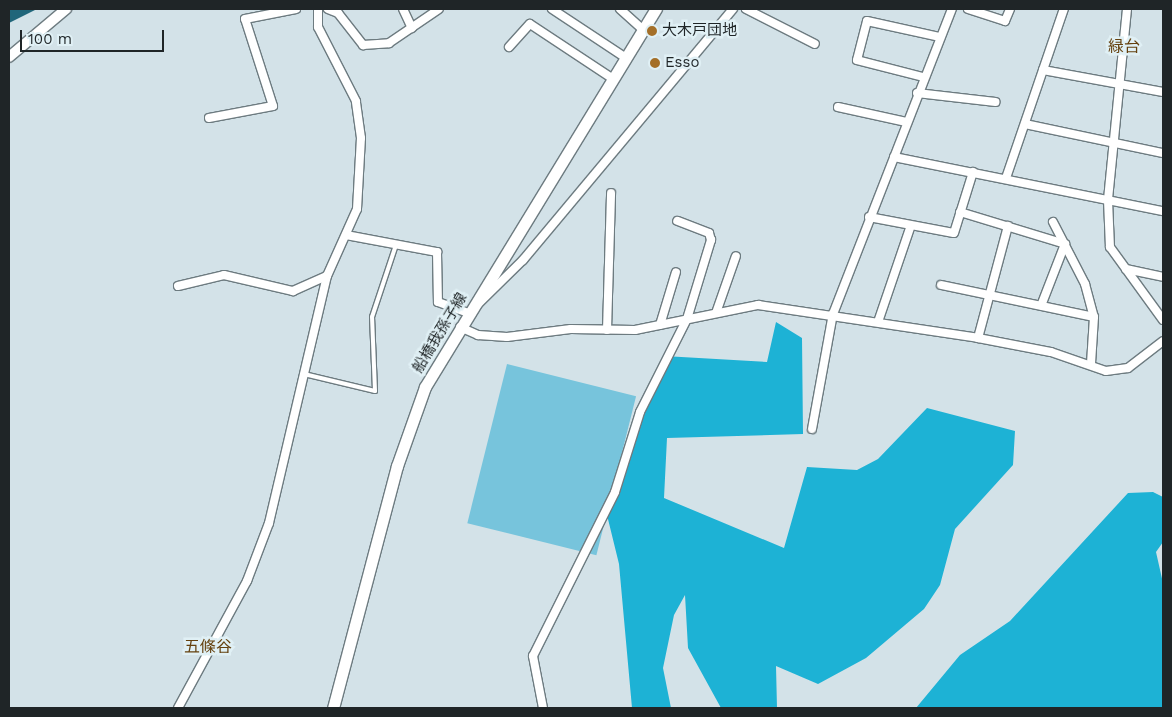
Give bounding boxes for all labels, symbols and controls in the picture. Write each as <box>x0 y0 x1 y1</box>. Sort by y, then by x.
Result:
scale bar <box>22 20 166 52</box>
place label: 大木戸団地 <box>662 22 737 40</box>
marker: 大木戸団地 <box>646 25 658 37</box>
text: 100 m <box>28 30 72 48</box>
district label: 緑台 <box>1108 37 1140 57</box>
place label: Esso <box>665 54 699 72</box>
marker: Esso <box>649 57 661 69</box>
street label: 船橋我孫子線 <box>409 290 471 376</box>
district label: 五條谷 <box>184 637 232 657</box>

